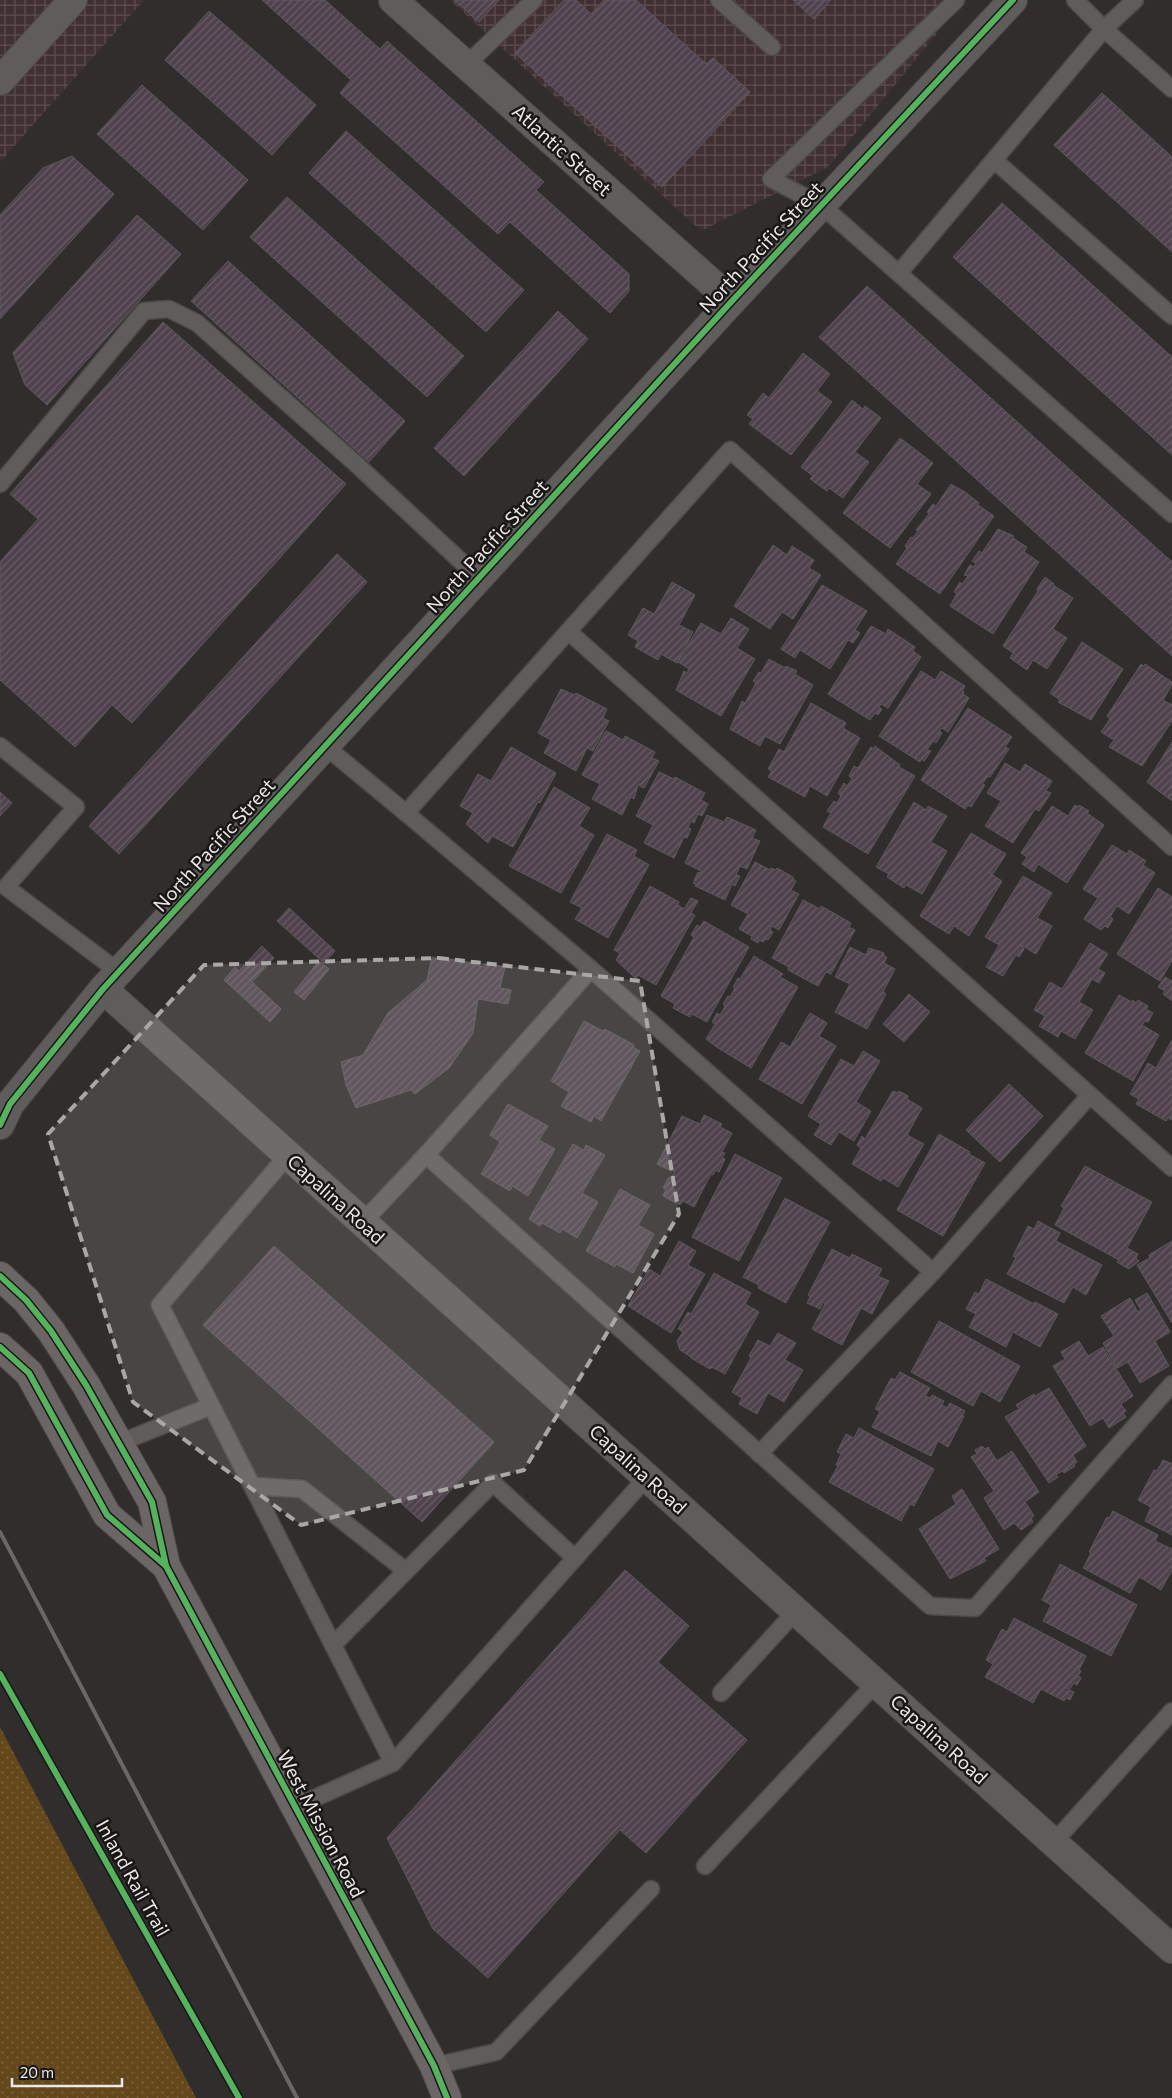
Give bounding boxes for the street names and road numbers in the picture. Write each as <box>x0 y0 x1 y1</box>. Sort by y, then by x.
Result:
street label: Atlantic Street <box>508 99 617 200</box>
street label: North Pacific Street <box>694 176 827 317</box>
street label: North Pacific Street <box>421 474 552 617</box>
street label: North Pacific Street <box>148 773 279 916</box>
street label: Capalina Road <box>283 1149 390 1248</box>
street label: Capalina Road <box>585 1419 692 1518</box>
street label: Capalina Road <box>886 1689 993 1788</box>
street label: West Mission Road <box>273 1746 370 1901</box>
street label: Inland Rail Trail <box>92 1815 175 1940</box>

